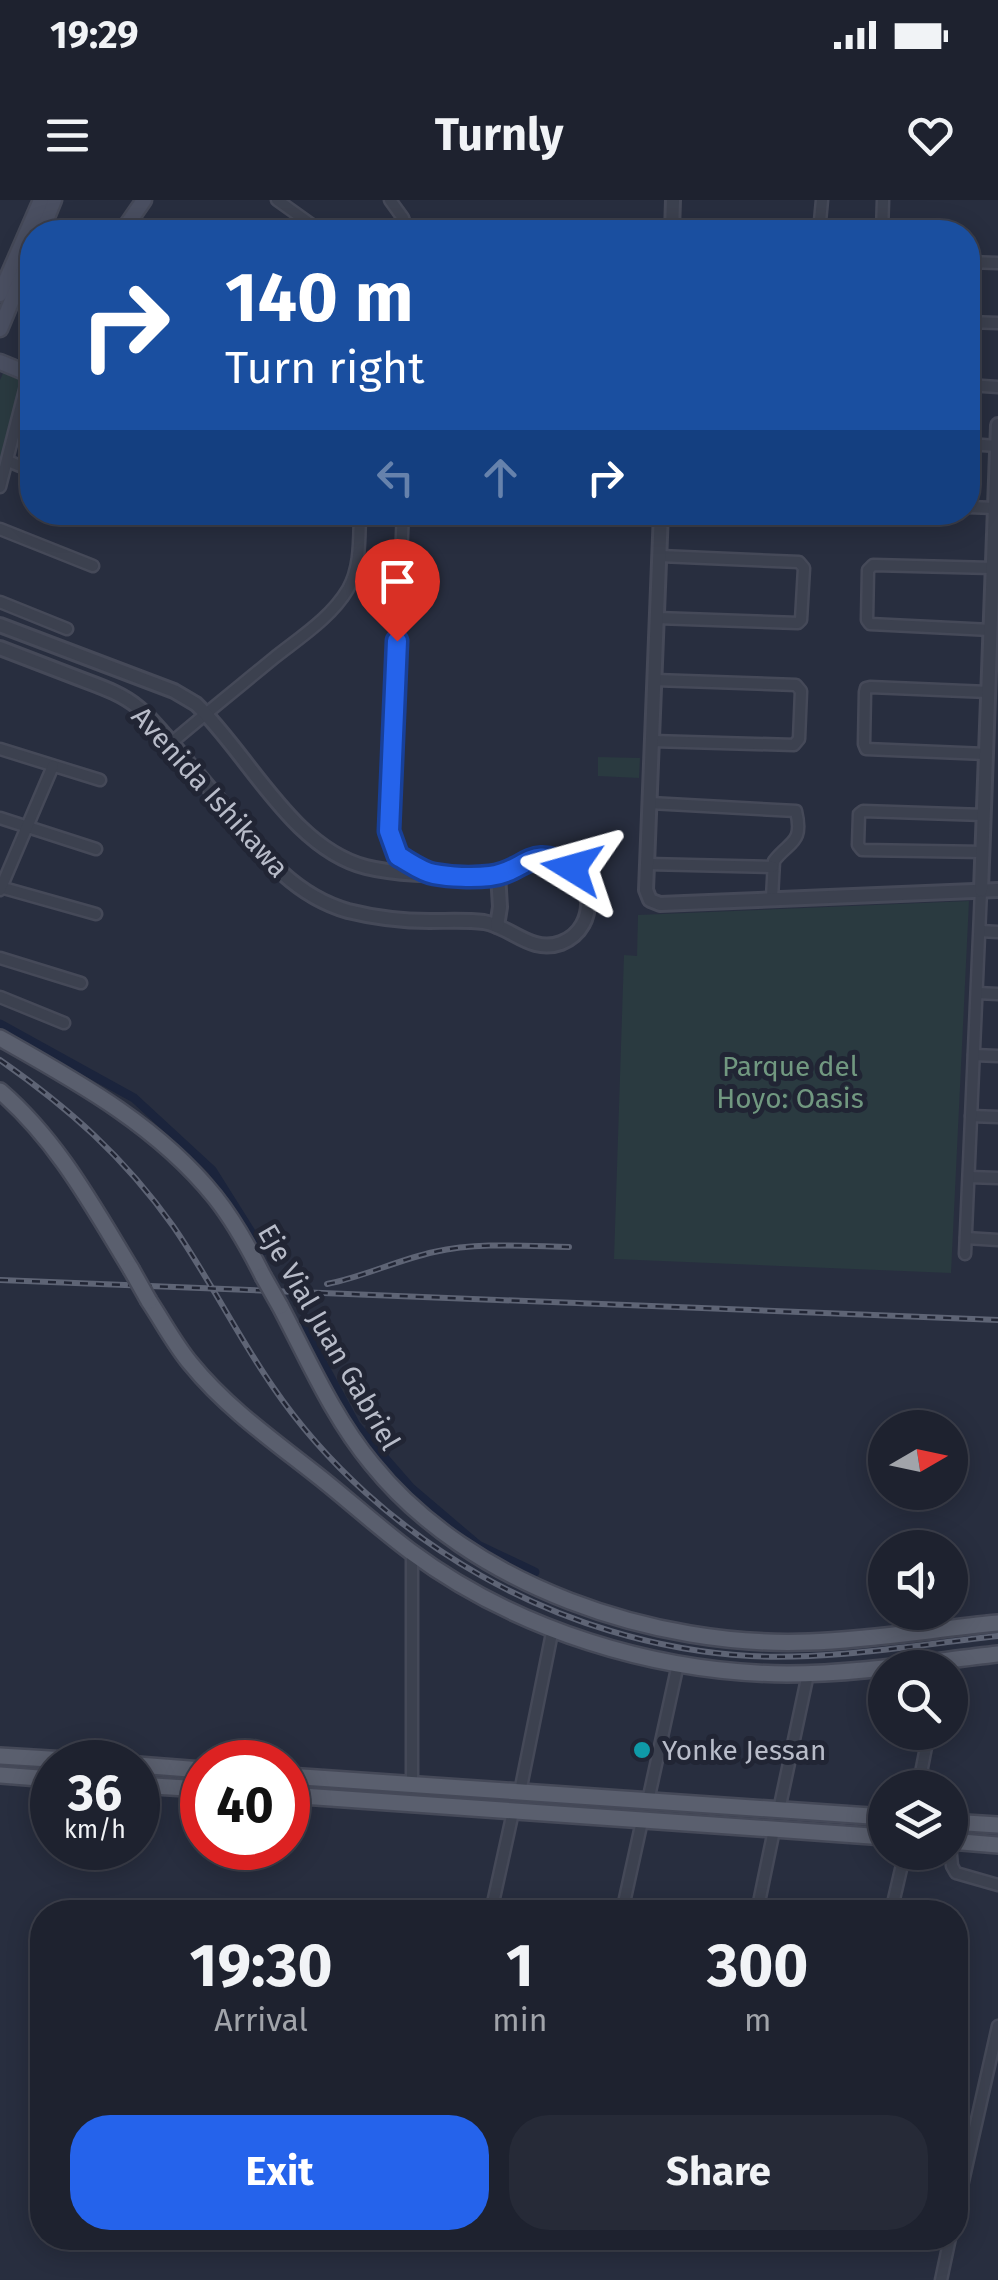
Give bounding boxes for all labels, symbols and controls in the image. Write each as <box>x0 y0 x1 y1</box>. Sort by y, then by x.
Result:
text: 19:29 <box>50 12 139 58</box>
icon: menu <box>40 108 95 163</box>
text: Turnly <box>435 108 563 162</box>
icon: heart <box>903 108 958 163</box>
text: 140 m <box>225 256 414 340</box>
icon: right <box>60 260 190 390</box>
text: Turn right <box>225 341 424 395</box>
icon: left <box>368 450 423 505</box>
icon: ahead <box>473 450 528 505</box>
icon: right <box>578 450 633 505</box>
pin <box>355 539 440 642</box>
icon: arrive <box>370 554 425 609</box>
street label: Avenida Ishikawa <box>125 700 295 884</box>
position arrow <box>520 816 624 920</box>
park label: Parque del Hoyo: Oasis <box>716 1050 864 1115</box>
street label: Eje Vial Juan Gabriel <box>251 1218 407 1456</box>
north arrow <box>868 1410 968 1510</box>
map controls <box>868 1410 968 1870</box>
button: sound <box>868 1530 968 1630</box>
button: search <box>868 1650 968 1750</box>
place label: Yonke Jessan <box>662 1734 826 1767</box>
marker: Yonke Jessan <box>631 1739 653 1761</box>
speed limit sign: 40 <box>180 1740 310 1870</box>
text: 36 <box>68 1763 122 1823</box>
button: layers <box>868 1770 968 1870</box>
text: km/h <box>64 1815 126 1845</box>
text: 19:30 <box>190 1930 333 2002</box>
text: 1 <box>506 1930 534 2002</box>
text: 300 <box>707 1930 808 2002</box>
text: Arrival <box>214 2001 308 2039</box>
text: min <box>492 2001 547 2039</box>
text: m <box>744 2001 771 2039</box>
button: Exit <box>70 2115 489 2230</box>
button: Share <box>509 2115 928 2230</box>

